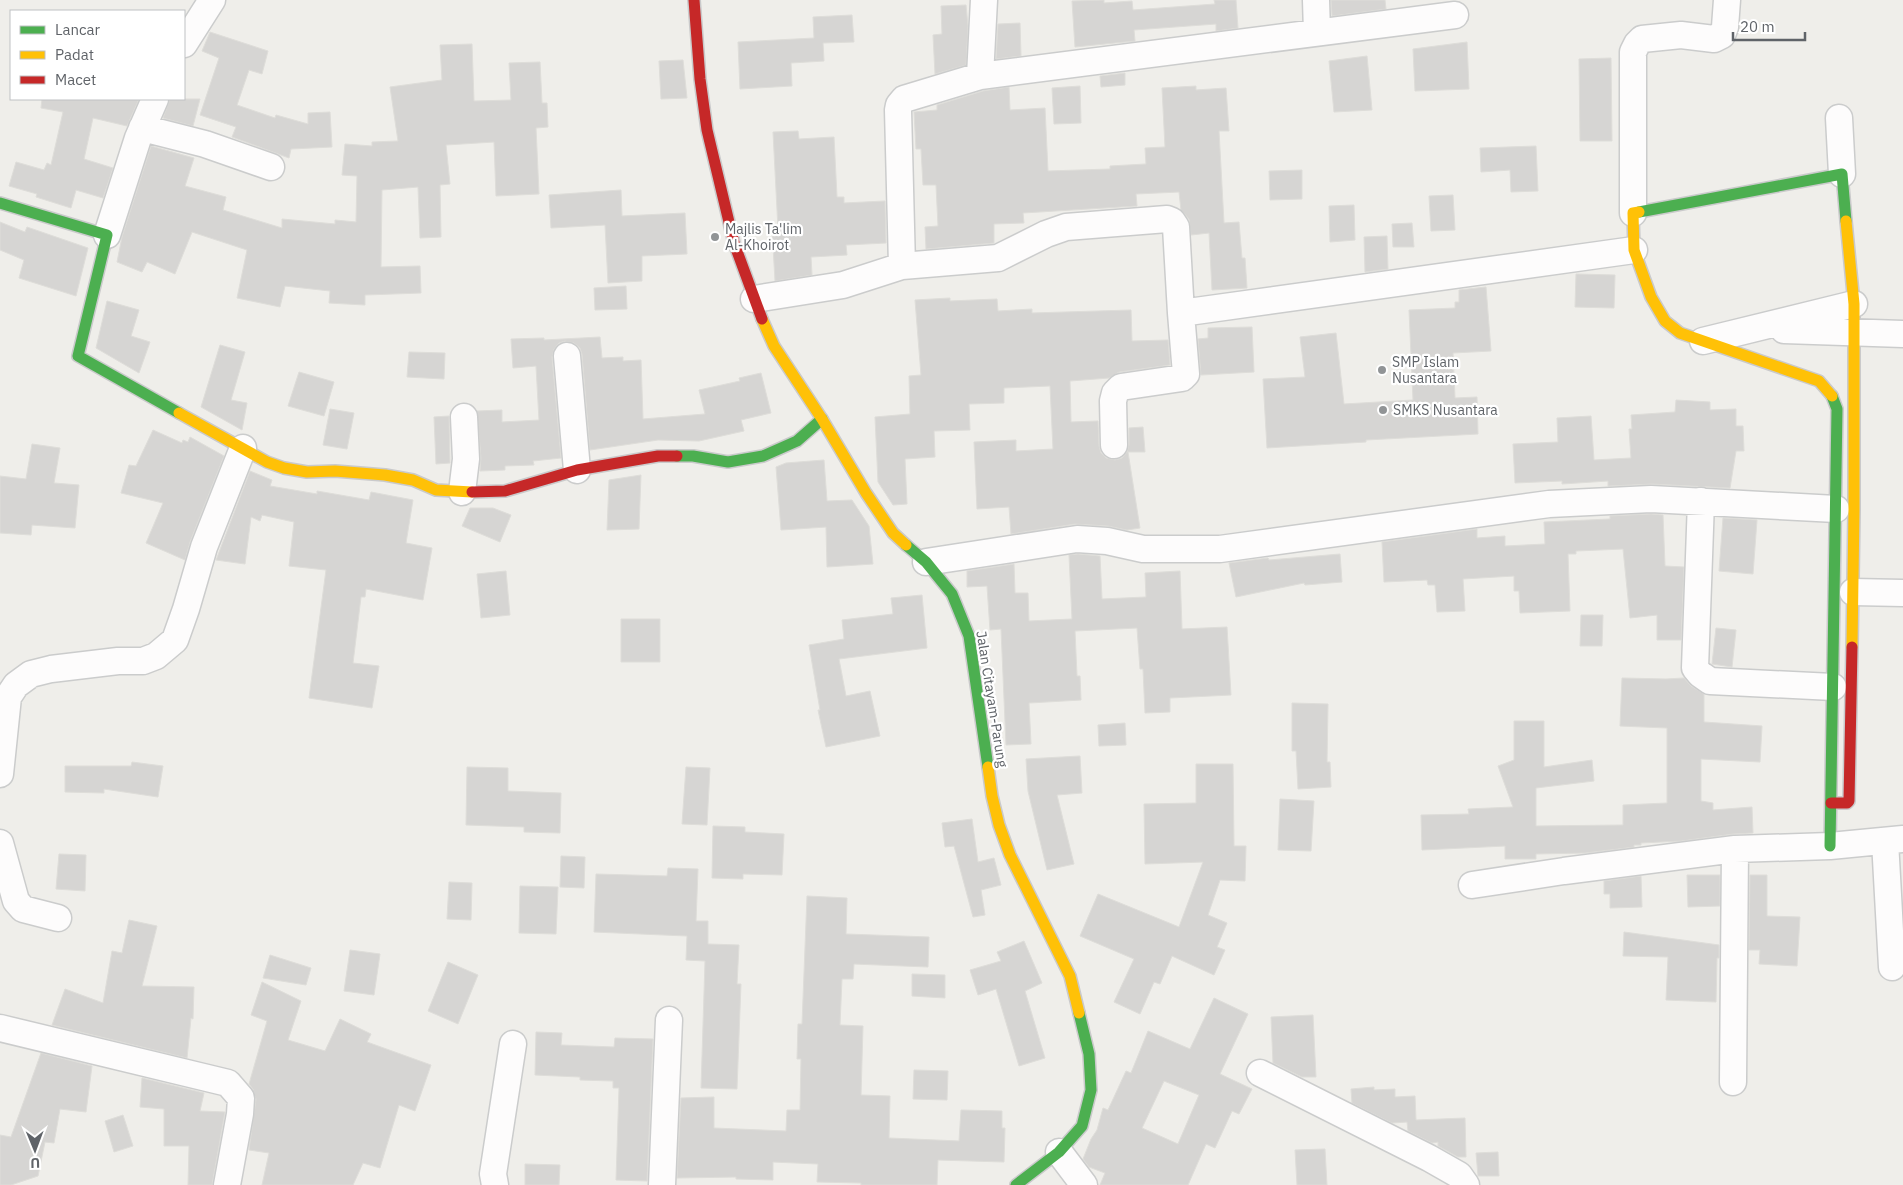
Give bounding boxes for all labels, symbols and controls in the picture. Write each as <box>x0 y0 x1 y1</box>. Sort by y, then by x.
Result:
legend <box>10 10 185 100</box>
scale bar <box>1733 10 1806 42</box>
text: 20 m <box>1740 17 1775 36</box>
text: Lancar <box>55 20 101 39</box>
text: Padat <box>55 45 94 64</box>
text: Macet <box>55 70 96 89</box>
place label: Majlis Ta'lim Al-Khoirot <box>725 220 802 254</box>
marker: Majlis Ta'lim Al-Khoirot <box>709 231 721 243</box>
place label: SMP Islam Nusantara <box>1392 353 1459 387</box>
marker: SMP Islam Nusantara <box>1376 364 1388 376</box>
place label: SMKS Nusantara <box>1393 401 1498 419</box>
marker: SMKS Nusantara <box>1377 404 1389 416</box>
street label: Jalan Citayam-Parung <box>972 629 1012 769</box>
north arrow <box>10 1125 60 1175</box>
text: U <box>30 1154 40 1172</box>

